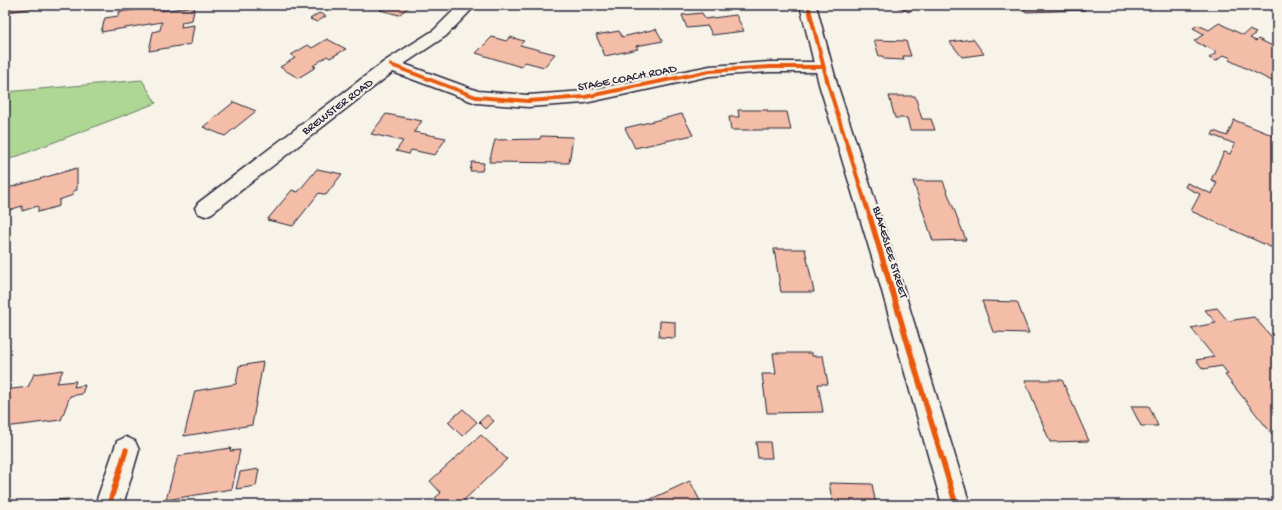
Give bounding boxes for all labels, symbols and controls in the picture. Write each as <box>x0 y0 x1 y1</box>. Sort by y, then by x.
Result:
street label: STAGE COACH ROAD <box>577 62 678 95</box>
street label: BREWSTER ROAD <box>299 76 377 139</box>
street label: BLAKESLEE STREET <box>868 204 910 302</box>

